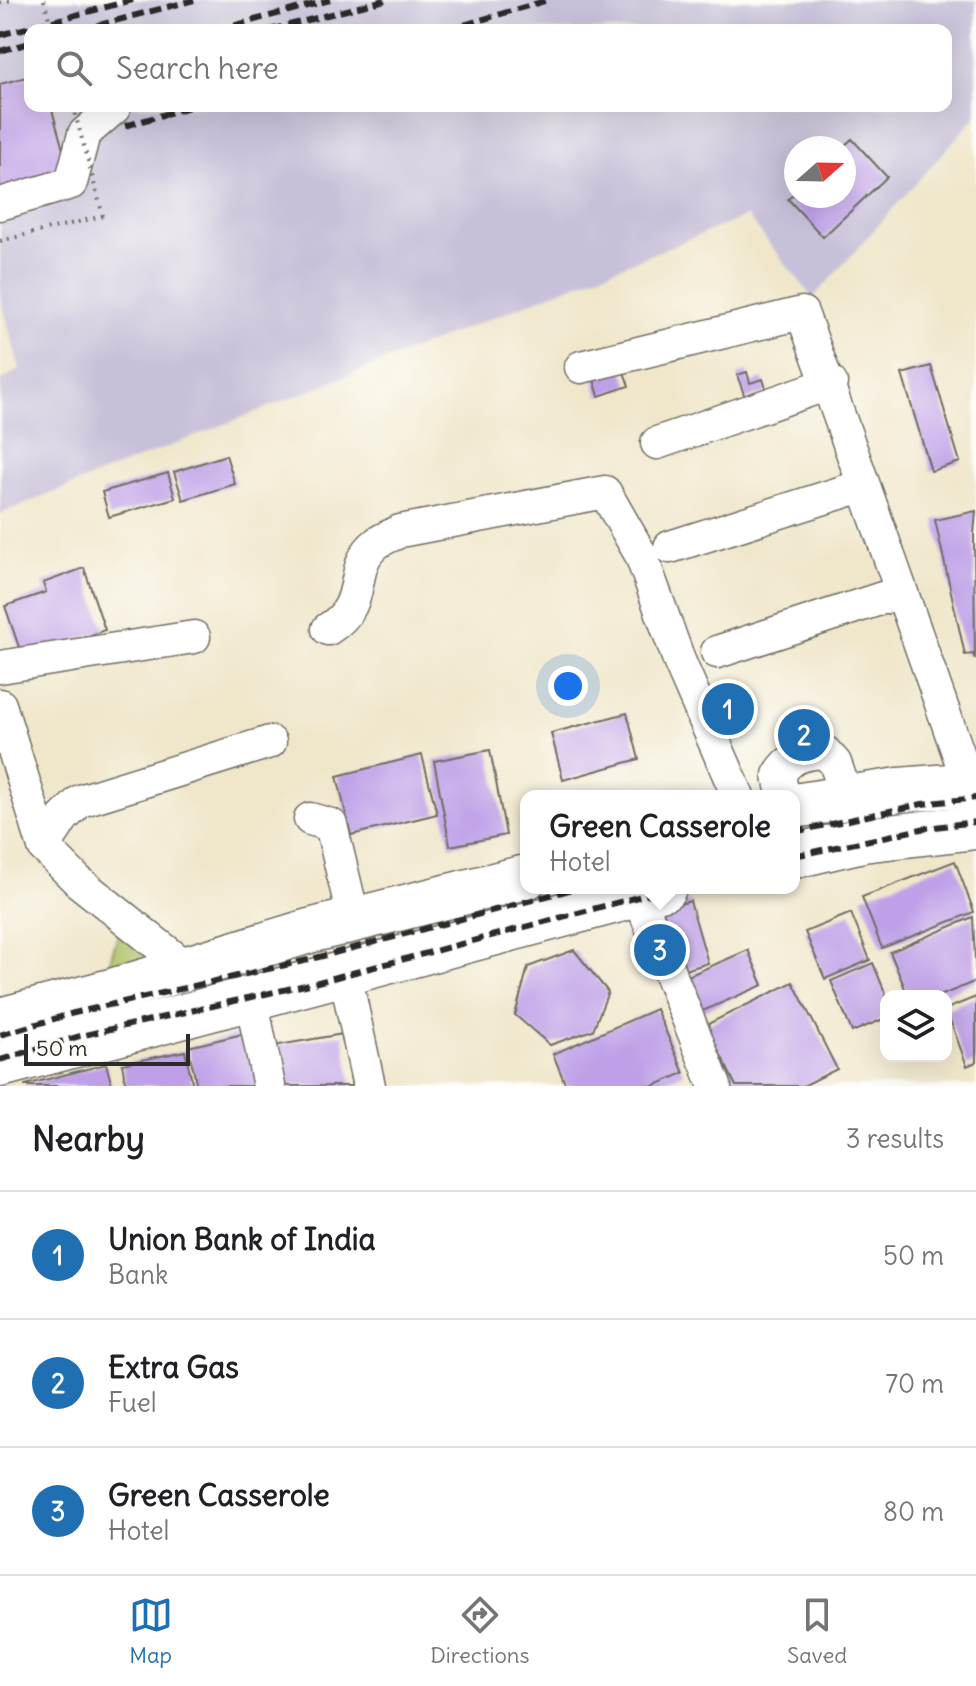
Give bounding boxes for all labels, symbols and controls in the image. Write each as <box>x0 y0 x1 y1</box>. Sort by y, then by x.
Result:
search box <box>24 24 952 112</box>
icon: search <box>52 46 96 90</box>
text: Search here <box>116 49 279 87</box>
north arrow <box>784 136 856 208</box>
your location <box>548 666 588 706</box>
pin: 1 <box>702 679 754 739</box>
pin: 2 <box>778 705 830 765</box>
popup <box>520 790 800 894</box>
text: Green Casserole <box>549 807 771 845</box>
text: Hotel <box>549 845 611 878</box>
pin: 3 <box>634 920 686 980</box>
map controls <box>880 990 952 1062</box>
button: layers <box>880 990 952 1062</box>
scale bar <box>24 1030 190 1066</box>
text: 50 m <box>36 1034 88 1062</box>
text: Nearby <box>32 1117 145 1160</box>
text: 3 results <box>846 1122 944 1155</box>
text: Union Bank of India <box>108 1220 376 1258</box>
text: 1 <box>53 1239 63 1272</box>
text: 50 m <box>883 1239 944 1272</box>
text: Bank <box>108 1258 168 1291</box>
text: Extra Gas <box>108 1348 239 1386</box>
text: 2 <box>51 1367 65 1400</box>
text: 70 m <box>885 1367 944 1400</box>
text: Fuel <box>108 1386 157 1419</box>
text: Green Casserole <box>108 1476 330 1514</box>
text: 3 <box>51 1495 65 1528</box>
text: 80 m <box>883 1495 944 1528</box>
text: Hotel <box>108 1514 169 1547</box>
tab: Map <box>129 1593 173 1669</box>
tab: Directions <box>430 1593 530 1669</box>
tab: Saved <box>787 1593 847 1669</box>

